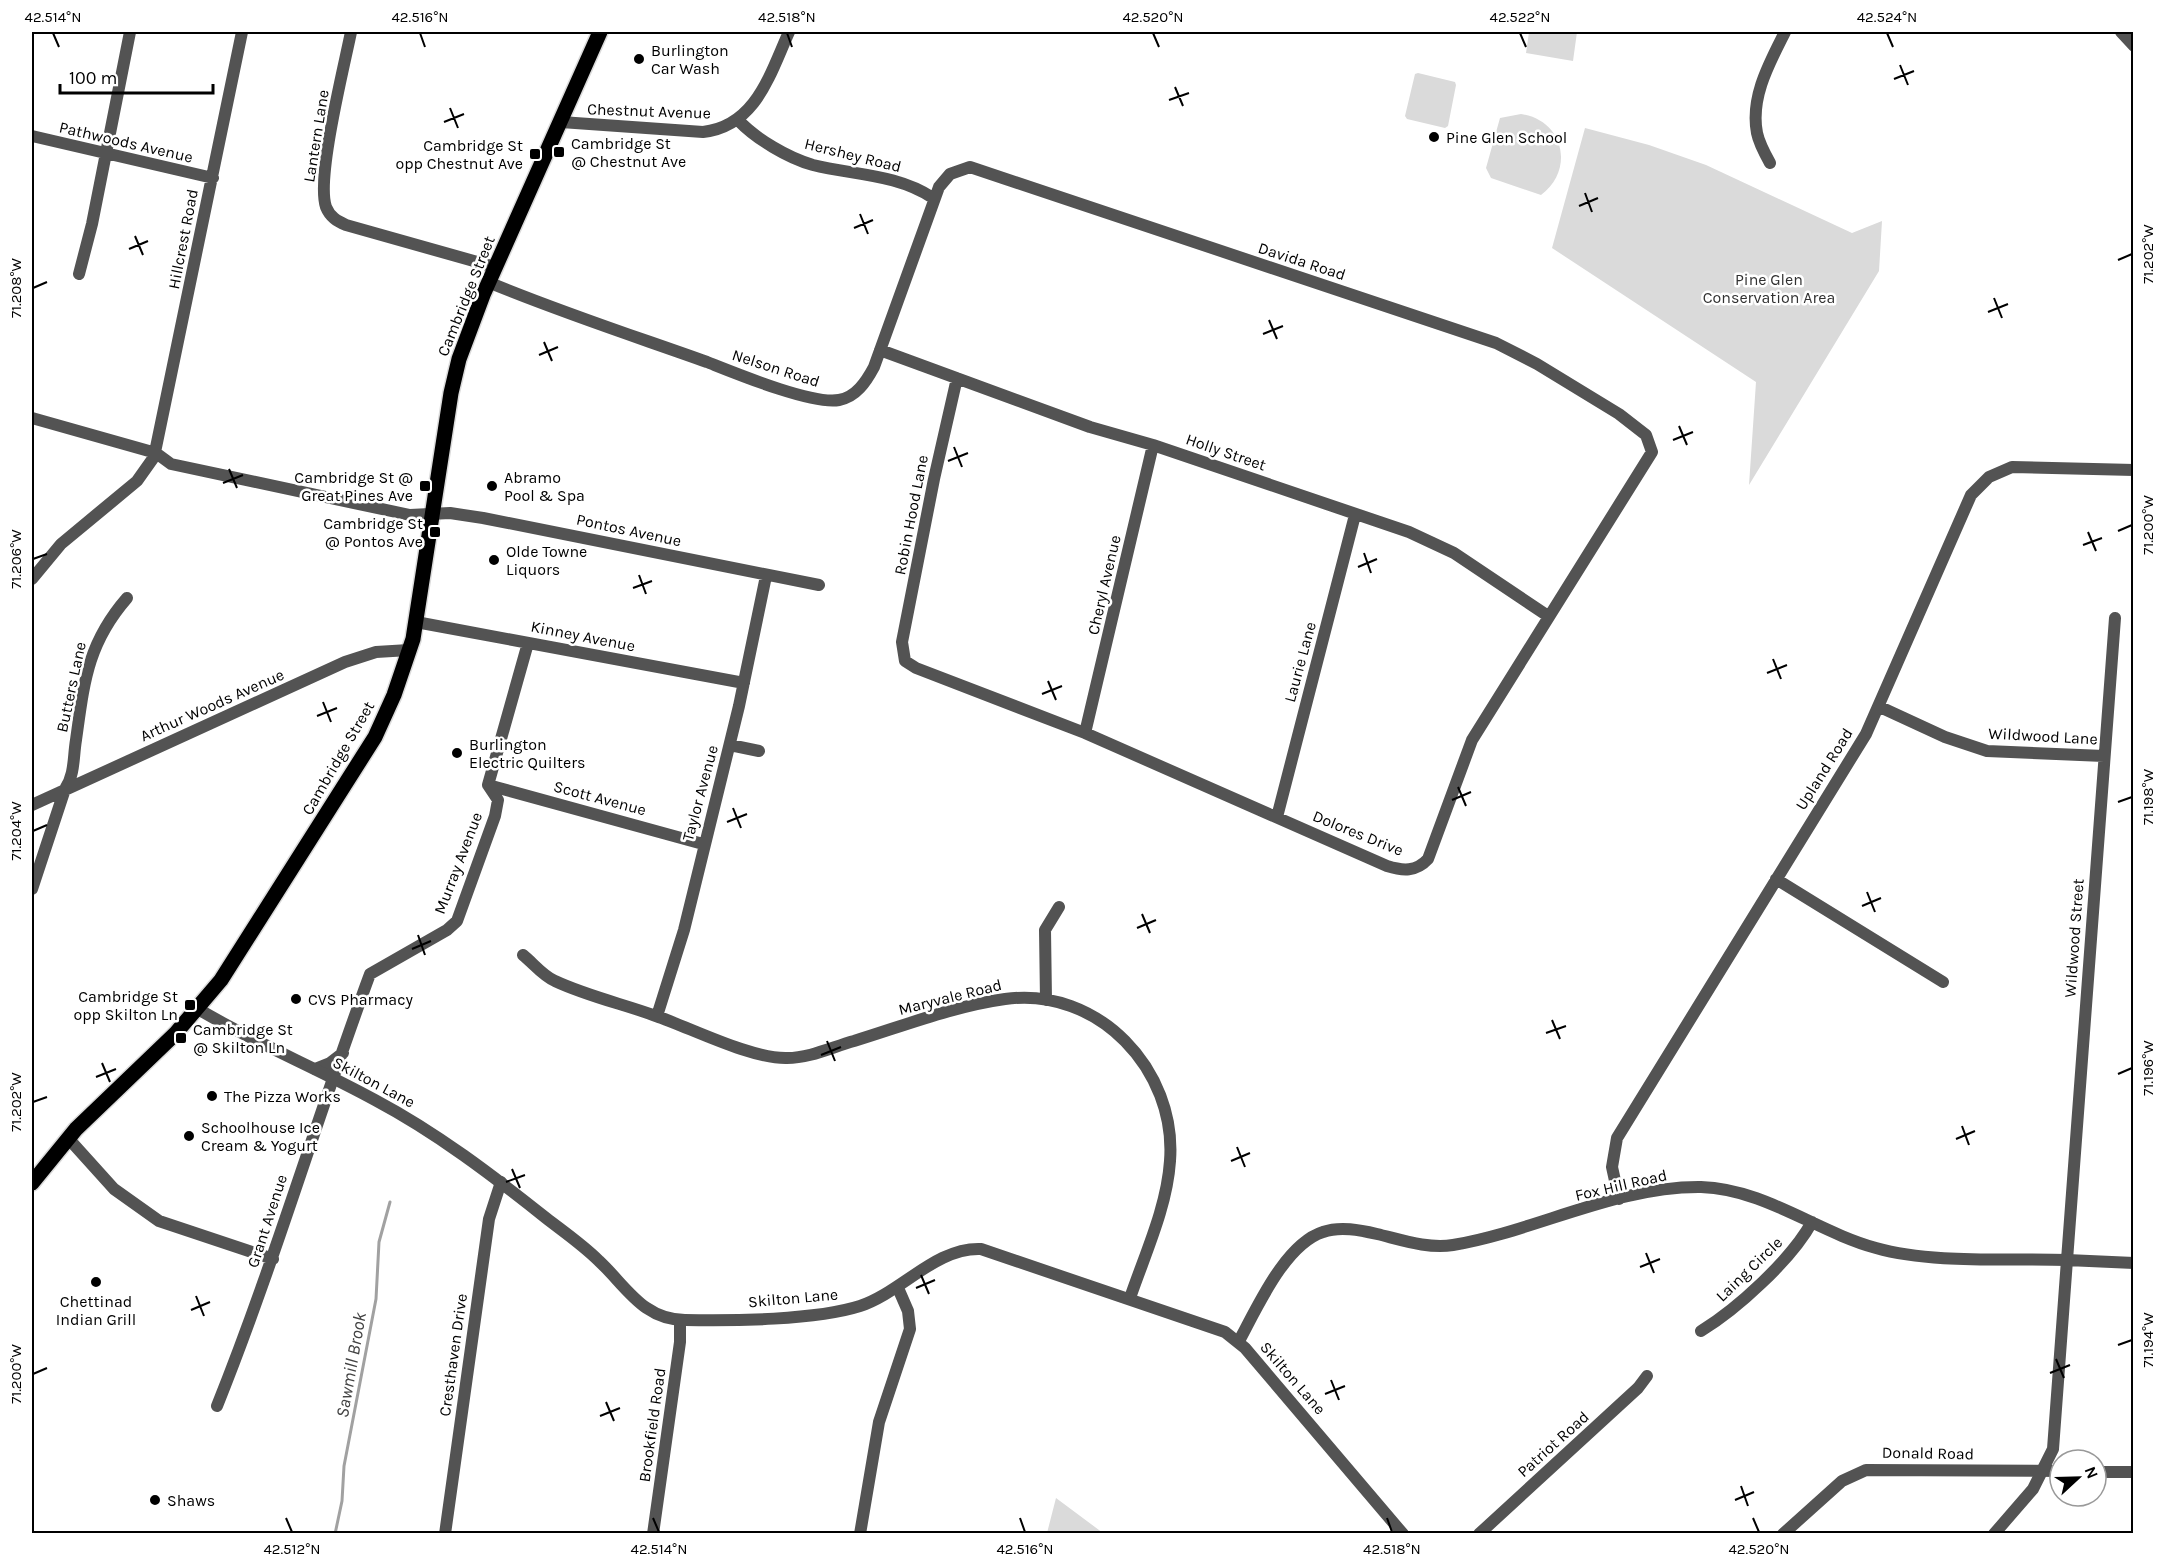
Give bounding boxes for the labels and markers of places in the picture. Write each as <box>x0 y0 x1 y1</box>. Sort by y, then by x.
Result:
place label: Burlington Car Wash <box>651 41 729 78</box>
marker: Burlington Car Wash <box>632 52 646 66</box>
place label: Pine Glen School <box>1446 128 1567 147</box>
marker: Pine Glen School <box>1427 130 1441 144</box>
place label: Cambridge St @ Chestnut Ave <box>571 134 686 171</box>
place label: Cambridge St opp Chestnut Ave <box>395 136 523 173</box>
marker: Cambridge St @ Chestnut Ave <box>552 145 566 159</box>
marker: Cambridge St opp Chestnut Ave <box>528 147 542 161</box>
place label: Cambridge St @ Great Pines Ave <box>294 468 413 505</box>
place label: Abramo Pool & Spa <box>504 468 585 505</box>
marker: Cambridge St @ Great Pines Ave <box>418 479 432 493</box>
marker: Abramo Pool & Spa <box>485 479 499 493</box>
place label: Cambridge St @ Pontos Ave <box>323 514 423 551</box>
marker: Cambridge St @ Pontos Ave <box>428 525 442 539</box>
place label: Olde Towne Liquors <box>506 542 587 579</box>
marker: Olde Towne Liquors <box>487 553 501 567</box>
place label: Burlington Electric Quilters <box>469 735 585 772</box>
marker: Burlington Electric Quilters <box>450 746 464 760</box>
place label: Cambridge St opp Skilton Ln <box>73 987 178 1024</box>
place label: CVS Pharmacy <box>308 990 413 1009</box>
marker: CVS Pharmacy <box>289 992 303 1006</box>
marker: Cambridge St opp Skilton Ln <box>183 998 197 1012</box>
place label: Cambridge St @ Skilton Ln <box>193 1020 293 1057</box>
marker: Cambridge St @ Skilton Ln <box>174 1031 188 1045</box>
place label: The Pizza Works <box>224 1087 341 1106</box>
marker: The Pizza Works <box>205 1089 219 1103</box>
place label: Schoolhouse Ice Cream & Yogurt <box>201 1118 320 1155</box>
marker: Schoolhouse Ice Cream & Yogurt <box>182 1129 196 1143</box>
marker: Chettinad Indian Grill <box>89 1275 103 1289</box>
place label: Chettinad Indian Grill <box>56 1292 136 1329</box>
place label: Shaws <box>167 1491 215 1510</box>
marker: Shaws <box>148 1493 162 1507</box>

